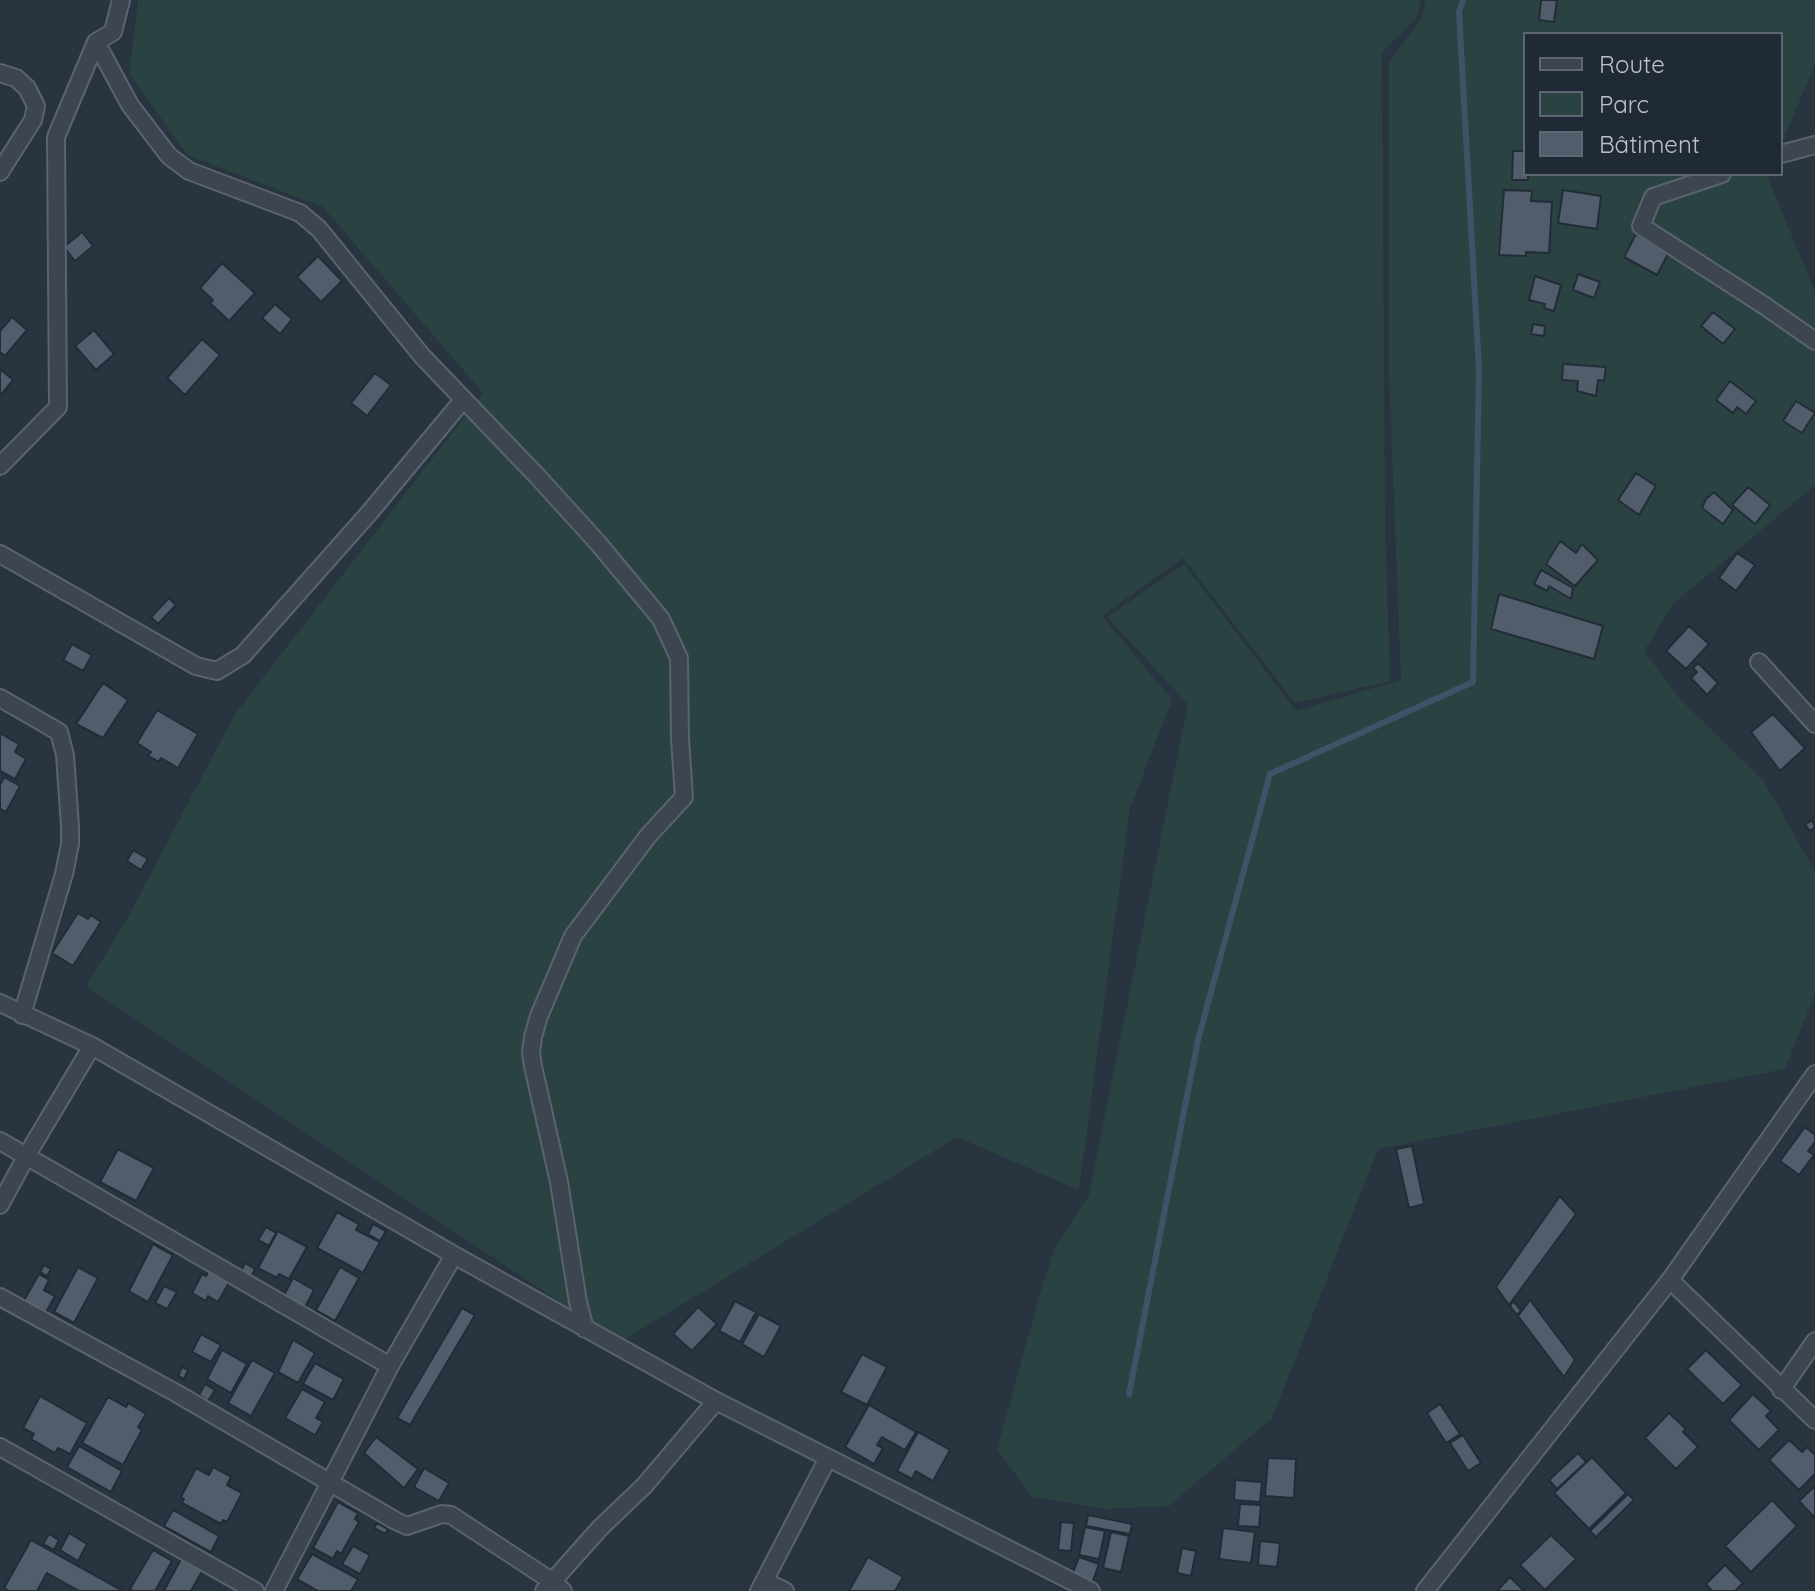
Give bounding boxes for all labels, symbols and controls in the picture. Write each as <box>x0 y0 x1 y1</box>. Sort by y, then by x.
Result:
legend <box>1523 32 1783 176</box>
text: Route <box>1599 49 1665 79</box>
text: Parc <box>1599 89 1649 119</box>
text: Bâtiment <box>1599 129 1700 159</box>

